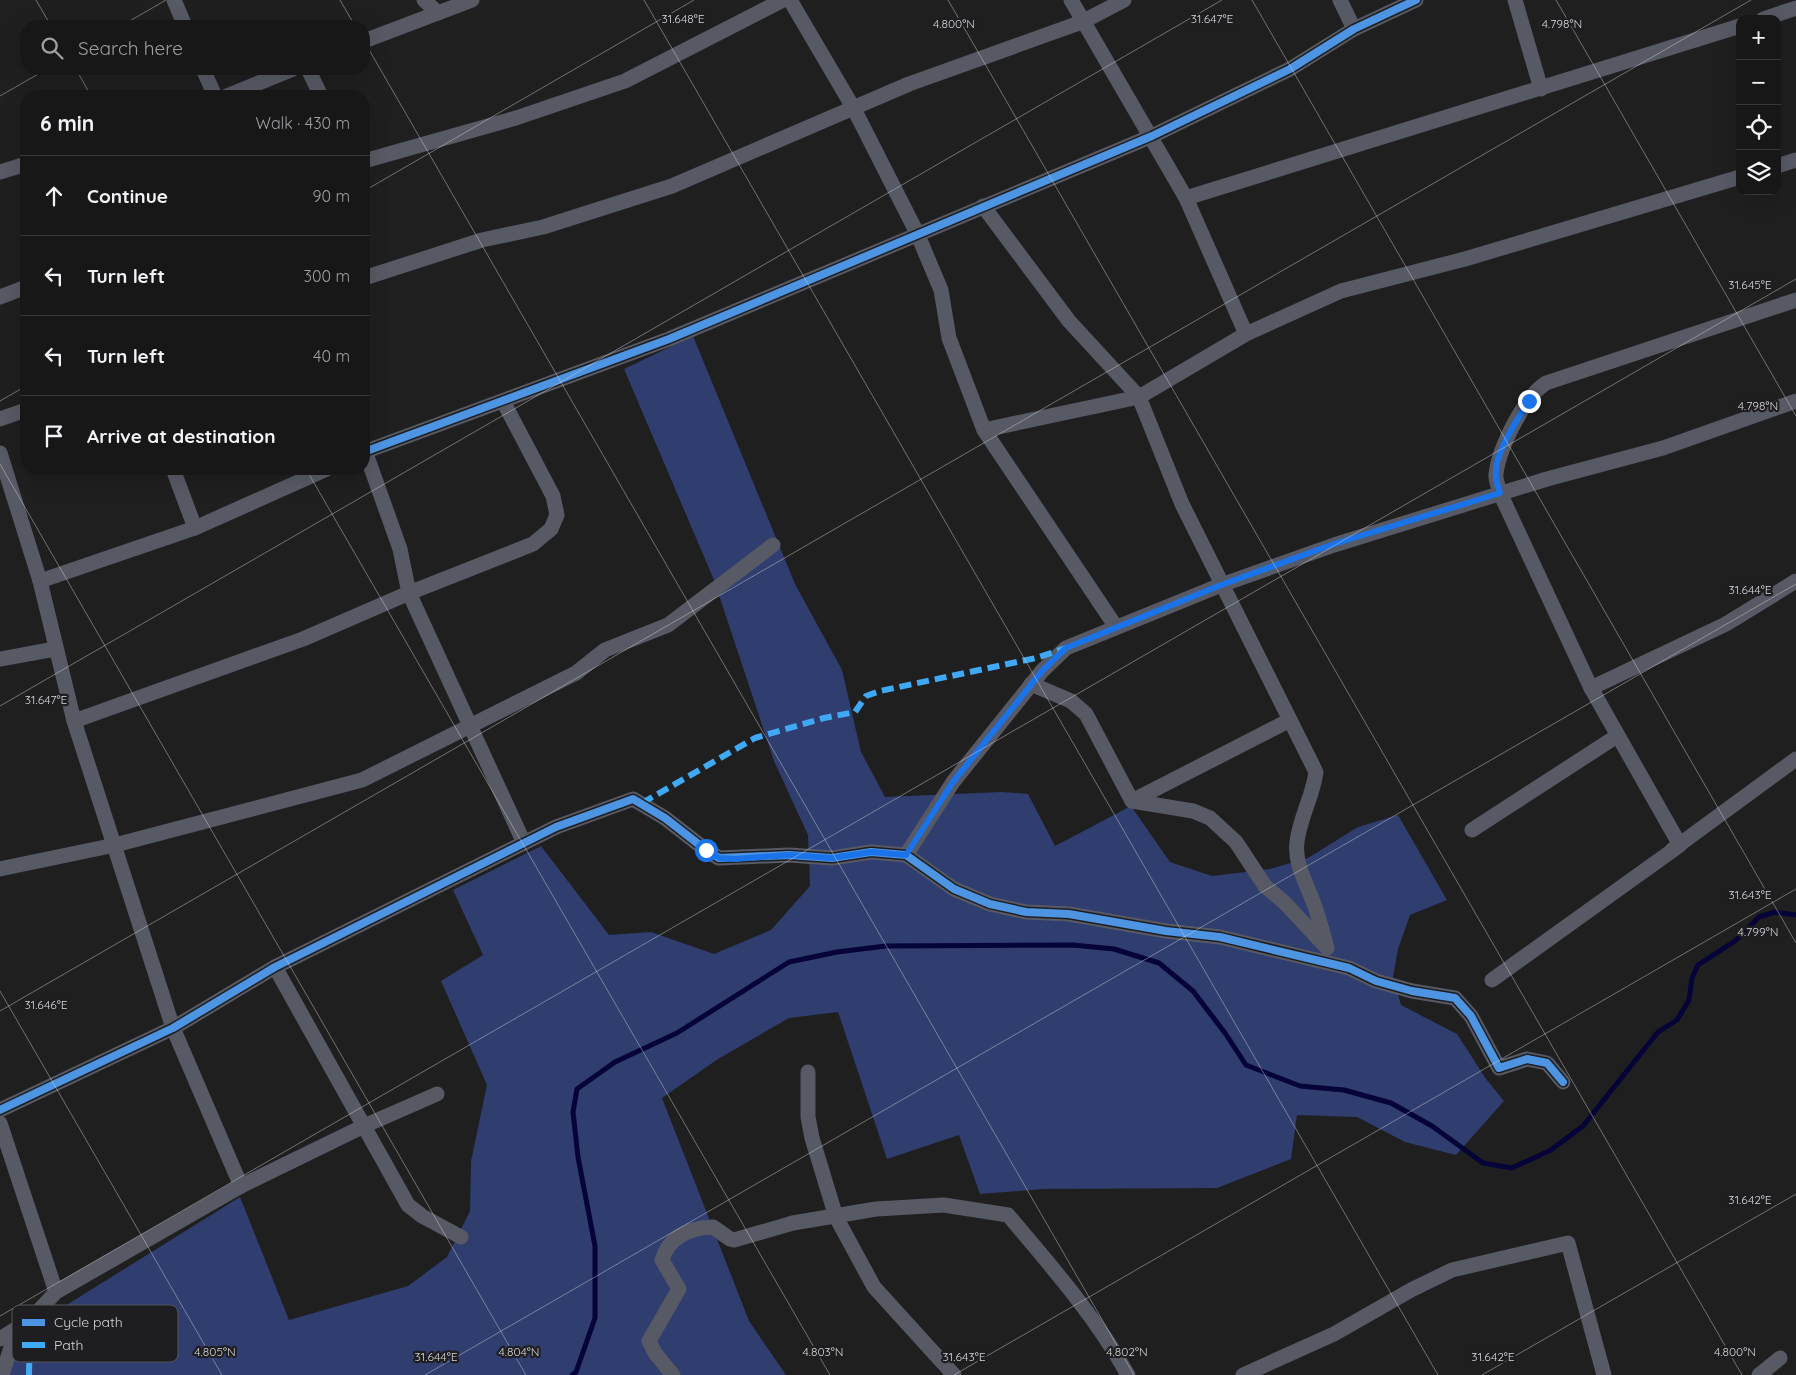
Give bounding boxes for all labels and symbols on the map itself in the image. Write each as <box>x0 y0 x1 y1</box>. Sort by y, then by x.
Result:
text: 31.648°E <box>661 11 705 26</box>
text: 31.647°E <box>1191 11 1233 26</box>
text: 4.800°N <box>933 16 975 31</box>
text: 4.798°N <box>1542 16 1582 31</box>
text: 31.645°E <box>1728 277 1772 292</box>
route end <box>1518 390 1541 413</box>
text: 4.798°N <box>1738 398 1778 413</box>
text: 31.644°E <box>1729 582 1772 597</box>
text: 31.647°E <box>25 692 67 707</box>
route start <box>695 839 718 862</box>
text: 31.643°E <box>1729 887 1772 902</box>
text: 4.799°N <box>1738 924 1778 939</box>
text: 31.646°E <box>24 997 68 1012</box>
text: 31.642°E <box>1728 1192 1772 1207</box>
legend <box>12 1305 178 1362</box>
text: Cycle path <box>54 1313 123 1331</box>
text: Path <box>54 1336 83 1354</box>
text: 4.805°N <box>194 1344 236 1359</box>
text: 4.804°N <box>498 1344 540 1359</box>
text: 4.803°N <box>802 1344 844 1359</box>
text: 4.802°N <box>1106 1344 1148 1359</box>
text: 4.800°N <box>1714 1344 1756 1359</box>
text: 31.644°E <box>415 1349 458 1364</box>
text: 31.643°E <box>943 1349 986 1364</box>
text: 31.642°E <box>1471 1349 1515 1364</box>

